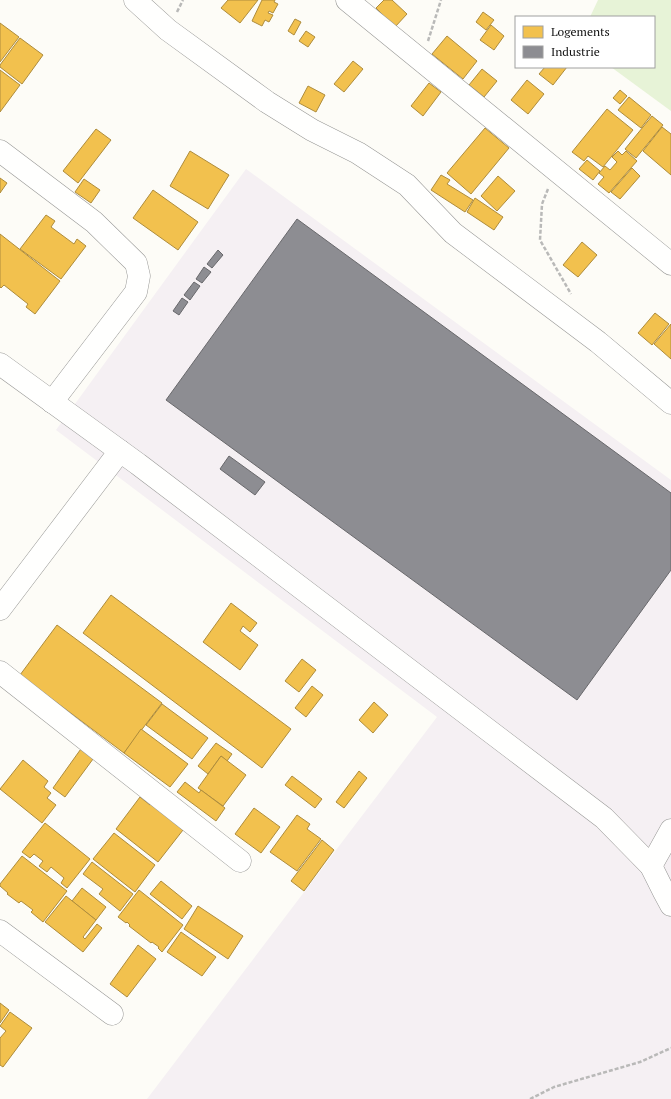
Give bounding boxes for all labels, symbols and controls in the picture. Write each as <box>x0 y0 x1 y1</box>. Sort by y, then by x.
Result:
legend <box>515 16 655 68</box>
text: Logements <box>551 24 610 39</box>
text: Industrie <box>551 44 600 59</box>

